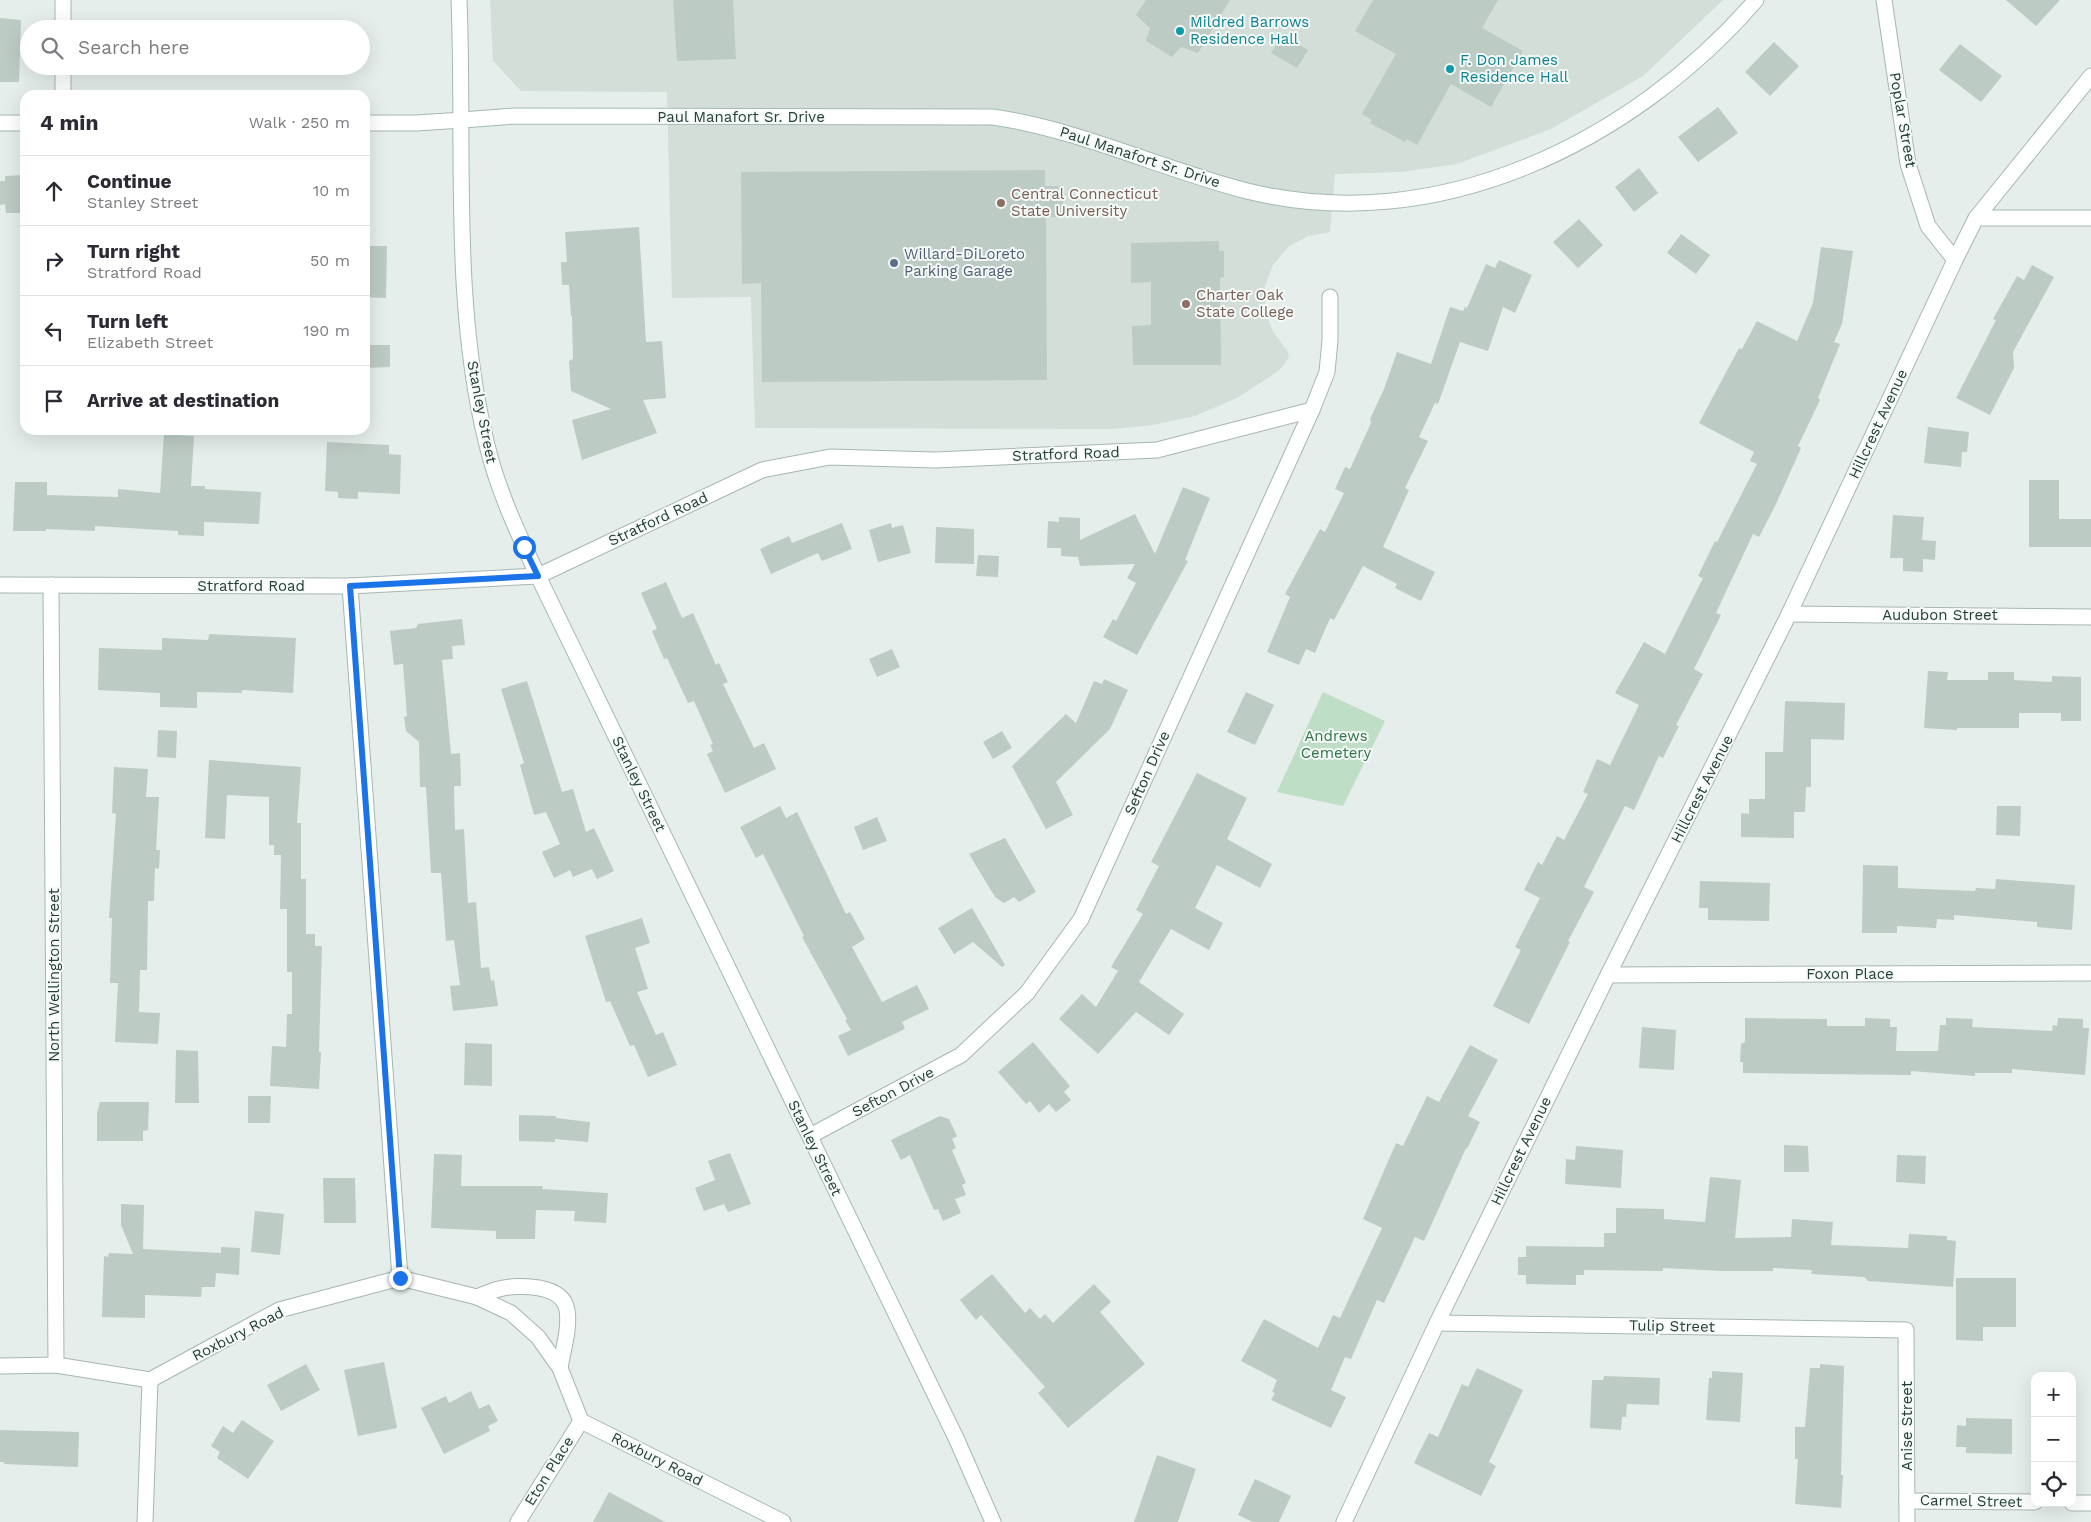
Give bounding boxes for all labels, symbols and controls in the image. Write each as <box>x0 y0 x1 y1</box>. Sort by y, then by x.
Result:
place label: Mildred Barrows Residence Hall <box>1190 13 1309 48</box>
search box <box>20 20 370 75</box>
marker: Mildred Barrows Residence Hall <box>1174 25 1186 37</box>
icon: search <box>38 34 66 62</box>
text: Search here <box>78 36 189 59</box>
place label: F. Don James Residence Hall <box>1460 51 1569 86</box>
marker: F. Don James Residence Hall <box>1444 63 1456 75</box>
street label: Poplar Street <box>1886 71 1920 170</box>
street label: Paul Manafort Sr. Drive <box>657 108 825 126</box>
text: 4 min <box>40 110 98 135</box>
text: Walk · 250 m <box>249 113 350 132</box>
street label: Paul Manafort Sr. Drive <box>1058 123 1222 191</box>
text: Continue <box>87 170 171 193</box>
icon: ahead <box>40 177 68 205</box>
text: 10 m <box>313 181 350 200</box>
place label: Central Connecticut State University <box>1011 185 1159 220</box>
text: Stanley Street <box>87 193 198 212</box>
marker: Central Connecticut State University <box>995 197 1007 209</box>
text: Turn right <box>87 240 180 263</box>
place label: Willard-DiLoreto Parking Garage <box>904 245 1025 280</box>
icon: right <box>40 247 68 275</box>
text: 50 m <box>310 251 350 270</box>
marker: Willard-DiLoreto Parking Garage <box>888 257 900 269</box>
text: Stratford Road <box>87 263 202 282</box>
place label: Charter Oak State College <box>1196 286 1294 321</box>
marker: Charter Oak State College <box>1180 298 1192 310</box>
text: Turn left <box>87 310 168 333</box>
icon: left <box>40 317 68 345</box>
text: 190 m <box>303 321 350 340</box>
text: Elizabeth Street <box>87 333 213 352</box>
street label: Stanley Street <box>463 359 501 466</box>
street label: Hillcrest Avenue <box>1845 366 1911 482</box>
icon: arrive <box>40 387 68 415</box>
text: Arrive at destination <box>87 389 279 412</box>
street label: Stratford Road <box>1012 443 1120 465</box>
street label: Stratford Road <box>605 488 711 550</box>
route start <box>513 536 536 559</box>
street label: Stratford Road <box>197 577 305 595</box>
street label: Audubon Street <box>1882 606 1999 624</box>
park label: Andrews Cemetery <box>1301 727 1371 762</box>
street label: Sefton Drive <box>1120 728 1174 818</box>
street label: Hillcrest Avenue <box>1667 732 1737 846</box>
street label: Stanley Street <box>608 733 670 835</box>
street label: North Wellington Street <box>45 887 63 1062</box>
street label: Foxon Place <box>1806 965 1894 983</box>
street label: Sefton Drive <box>849 1063 937 1121</box>
street label: Hillcrest Avenue <box>1487 1094 1555 1208</box>
street label: Stanley Street <box>784 1097 846 1199</box>
route end <box>389 1267 412 1290</box>
street label: Roxbury Road <box>189 1303 287 1365</box>
street label: Tulip Street <box>1629 1316 1716 1336</box>
map controls <box>2031 1372 2076 1507</box>
button: + <box>2031 1372 2076 1417</box>
street label: Anise Street <box>1898 1380 1916 1471</box>
button: − <box>2031 1417 2076 1462</box>
street label: Roxbury Road <box>608 1428 706 1490</box>
street label: Eton Place <box>521 1433 577 1509</box>
button: locate <box>2031 1462 2076 1507</box>
street label: Carmel Street <box>1920 1491 2023 1511</box>

